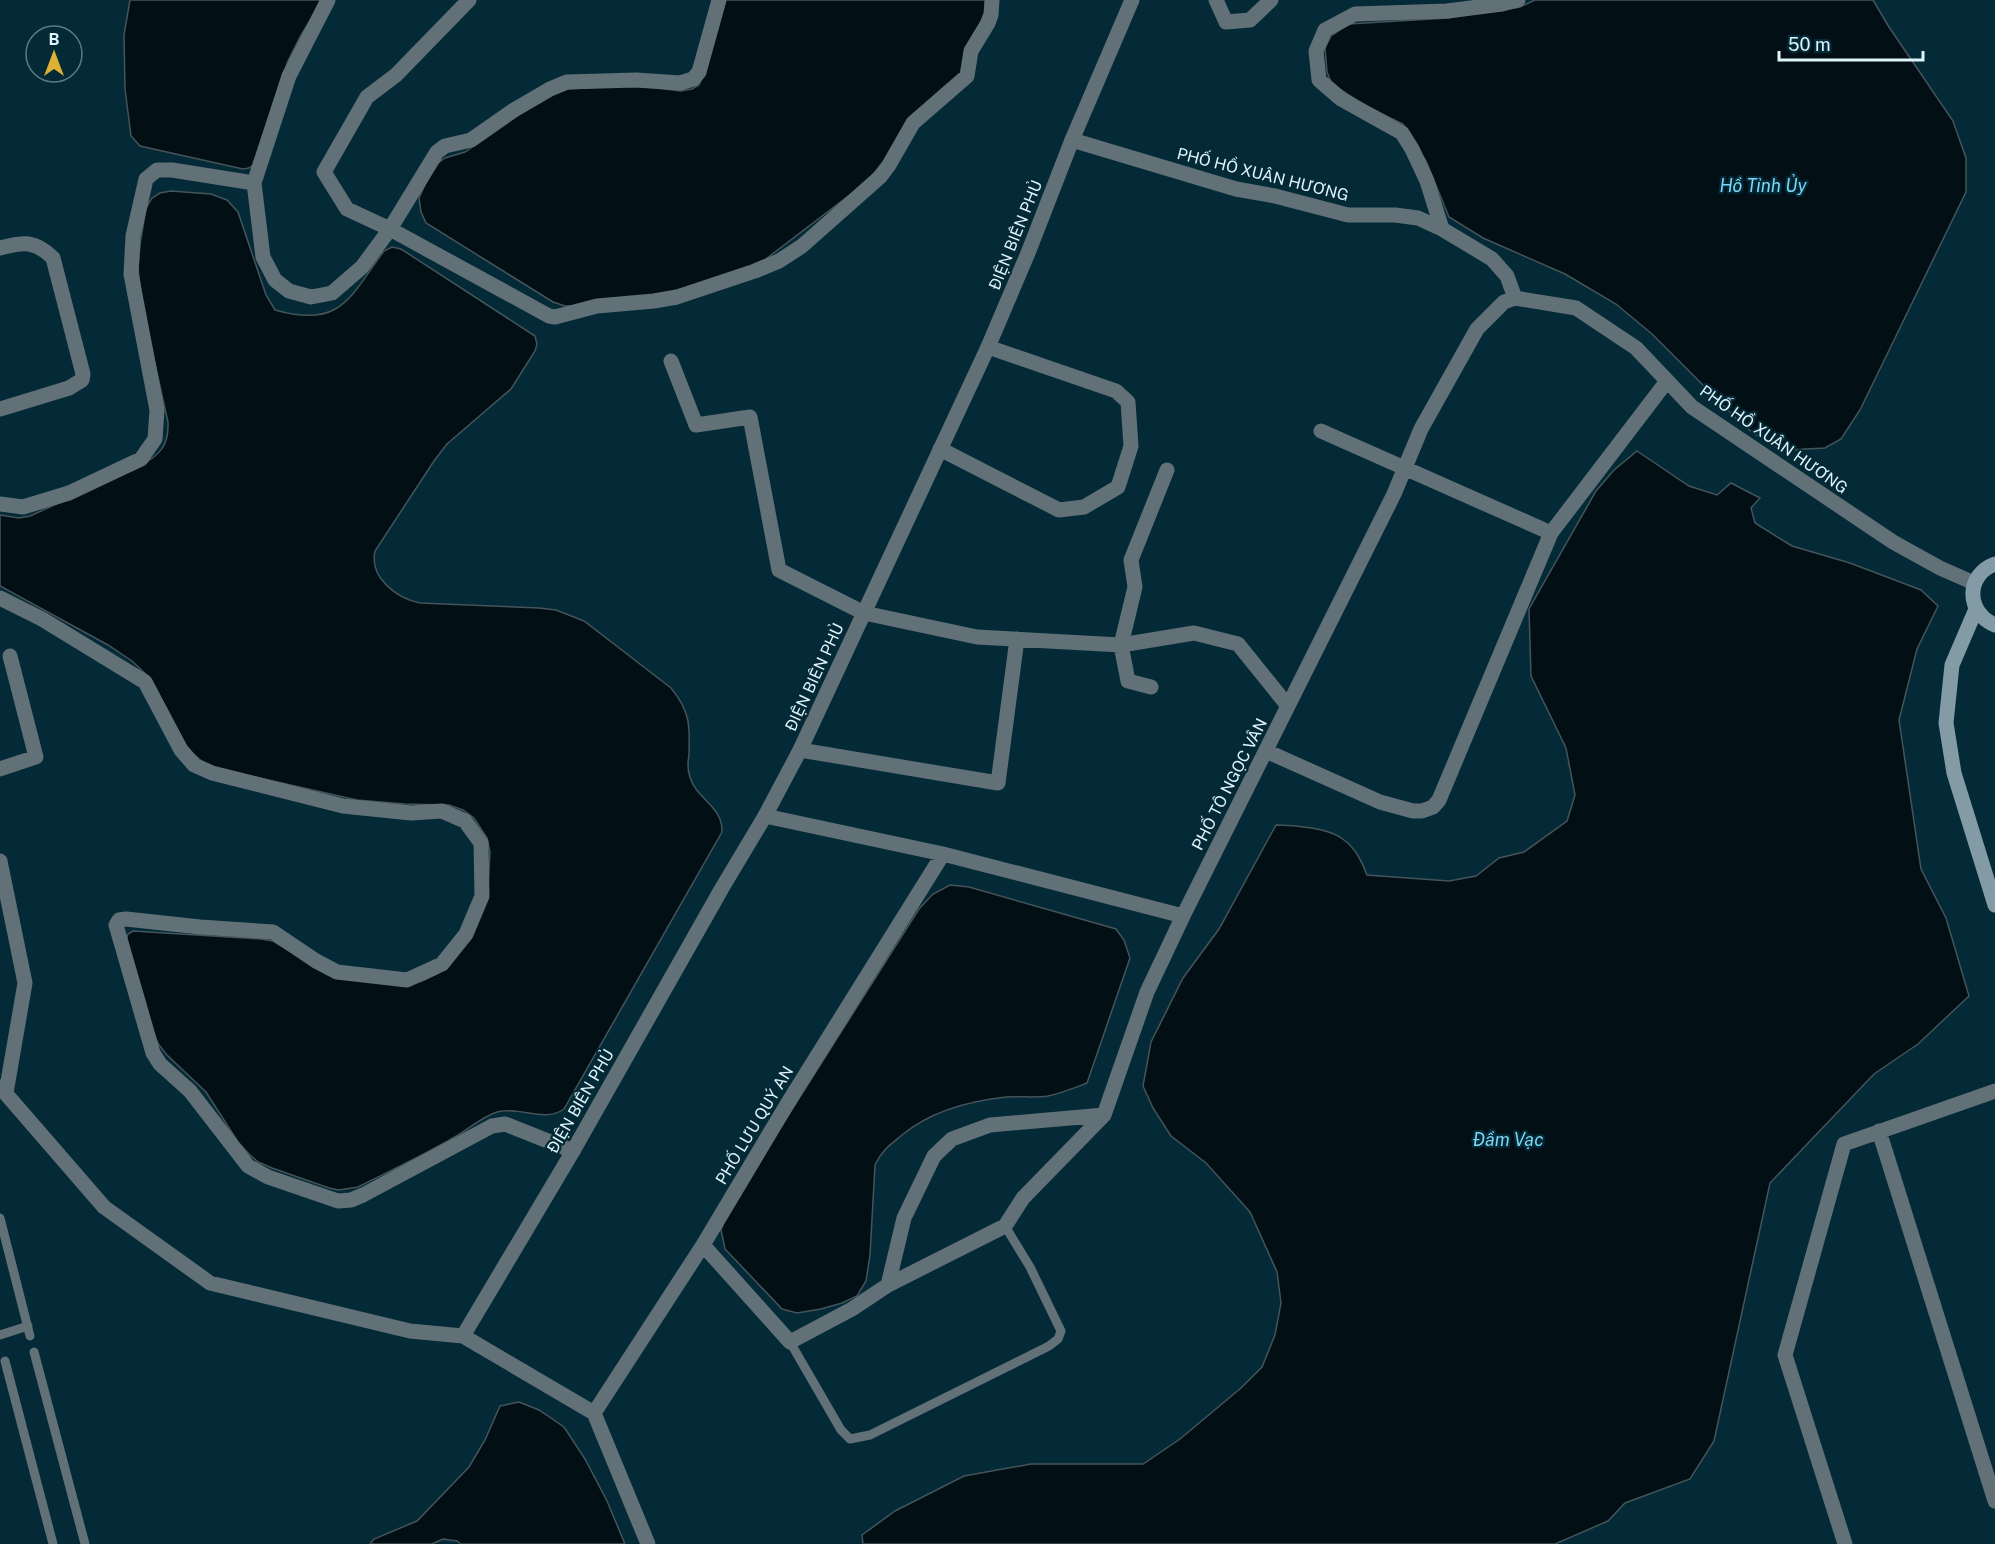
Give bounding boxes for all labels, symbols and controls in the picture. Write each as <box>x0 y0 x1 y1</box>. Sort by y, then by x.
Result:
north arrow <box>24 24 84 84</box>
scale bar <box>1779 24 1923 62</box>
text: B <box>49 30 60 49</box>
text: 50 m <box>1788 34 1831 55</box>
street label: PHỐ HỒ XUÂN HƯƠNG <box>1175 141 1351 205</box>
water label: Hồ Tỉnh Ủy <box>1719 173 1807 196</box>
street label: ĐIỆN BIÊN PHỦ <box>983 177 1046 293</box>
street label: PHỐ HỒ XUÂN HƯƠNG <box>1696 379 1853 498</box>
street label: ĐIỆN BIÊN PHỦ <box>779 619 848 734</box>
street label: PHỐ TÔ NGỌC VÂN <box>1185 714 1271 853</box>
street label: ĐIỆN BIÊN PHỦ <box>541 1045 618 1157</box>
street label: PHỐ LƯU QUÝ AN <box>709 1061 797 1188</box>
water label: Đầm Vạc <box>1472 1129 1544 1150</box>

